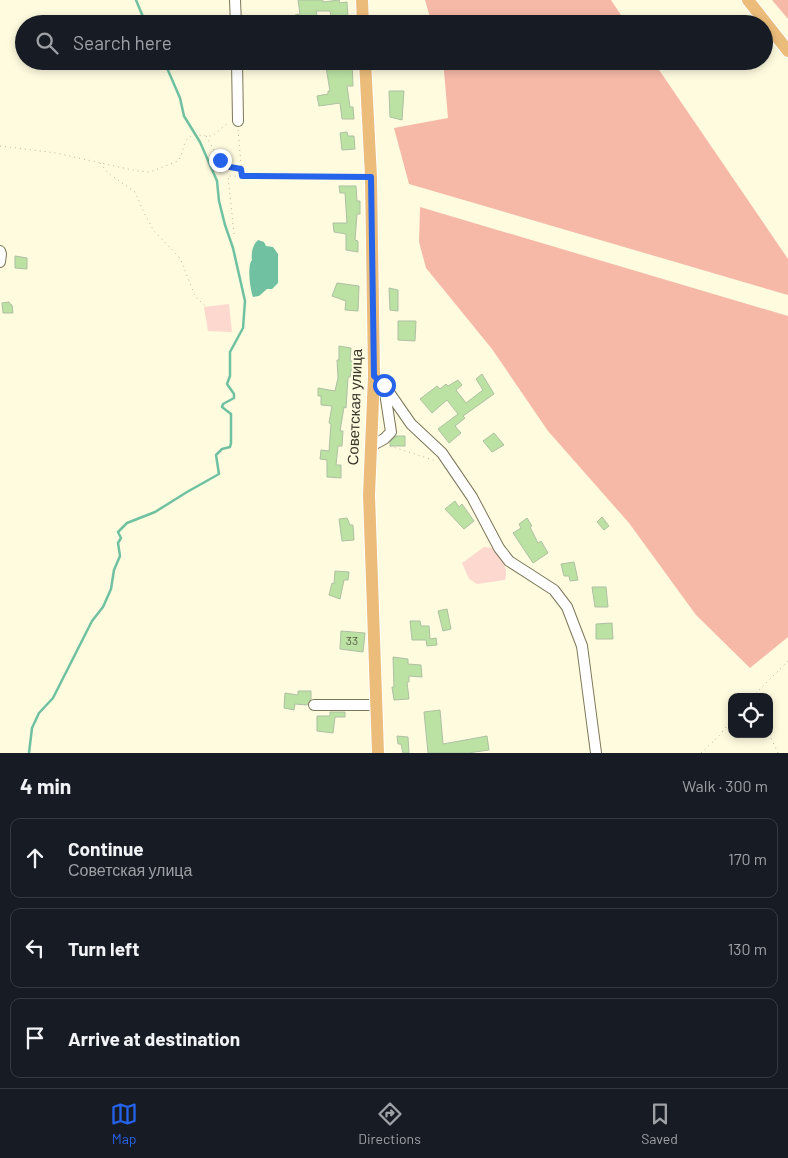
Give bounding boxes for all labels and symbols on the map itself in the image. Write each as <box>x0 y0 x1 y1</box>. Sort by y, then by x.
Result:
route end <box>209 149 232 172</box>
street label: Советская улица <box>343 348 365 466</box>
route start <box>373 374 396 397</box>
house number: 33 <box>346 633 358 647</box>

